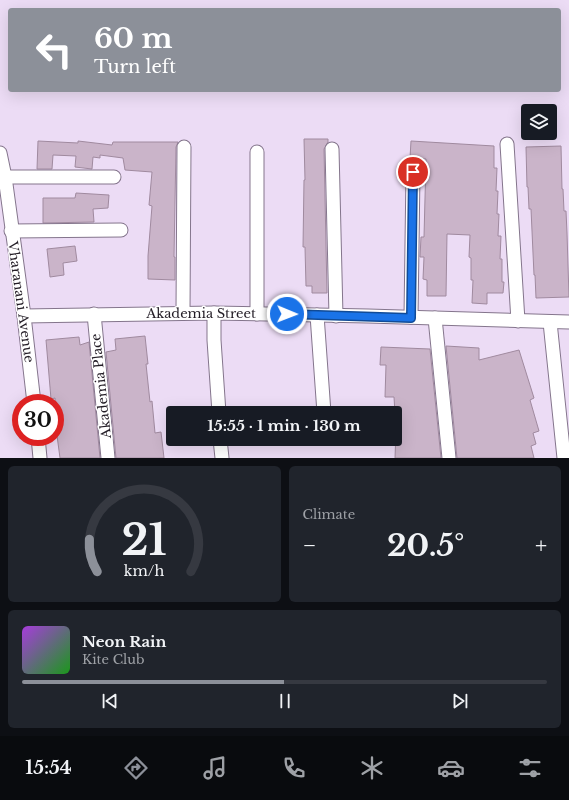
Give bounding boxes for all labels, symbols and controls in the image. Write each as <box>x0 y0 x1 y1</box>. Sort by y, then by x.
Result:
text: 60 m <box>94 21 172 56</box>
icon: left <box>28 24 80 76</box>
text: Turn left <box>94 56 176 78</box>
map controls <box>521 104 557 140</box>
button: layers <box>521 104 557 140</box>
pin <box>396 155 430 189</box>
icon: arrive <box>402 161 424 183</box>
street label: Vharanani Avenue <box>4 239 38 364</box>
position arrow <box>266 293 308 335</box>
street label: Akademia Street <box>145 305 256 322</box>
street label: Akademia Place <box>87 333 115 440</box>
speed limit sign: 30 <box>12 394 64 446</box>
text: 15:55 · 1 min · 130 m <box>207 416 361 435</box>
text: Climate <box>303 506 355 523</box>
text: 21 <box>122 515 167 566</box>
text: 20.5° <box>387 527 464 564</box>
text: − <box>303 532 316 559</box>
text: + <box>535 532 547 559</box>
text: km/h <box>124 562 165 580</box>
text: Neon Rain <box>82 632 166 651</box>
text: Kite Club <box>82 651 145 668</box>
icon: previous <box>99 690 121 712</box>
icon: pause <box>274 690 296 712</box>
icon: next <box>449 690 471 712</box>
icon: directions <box>122 754 150 782</box>
icon: music <box>201 754 229 782</box>
icon: phone <box>280 754 308 782</box>
icon: climate <box>358 754 386 782</box>
icon: car <box>437 754 465 782</box>
icon: filters <box>516 754 544 782</box>
text: 15:54 <box>25 757 72 779</box>

